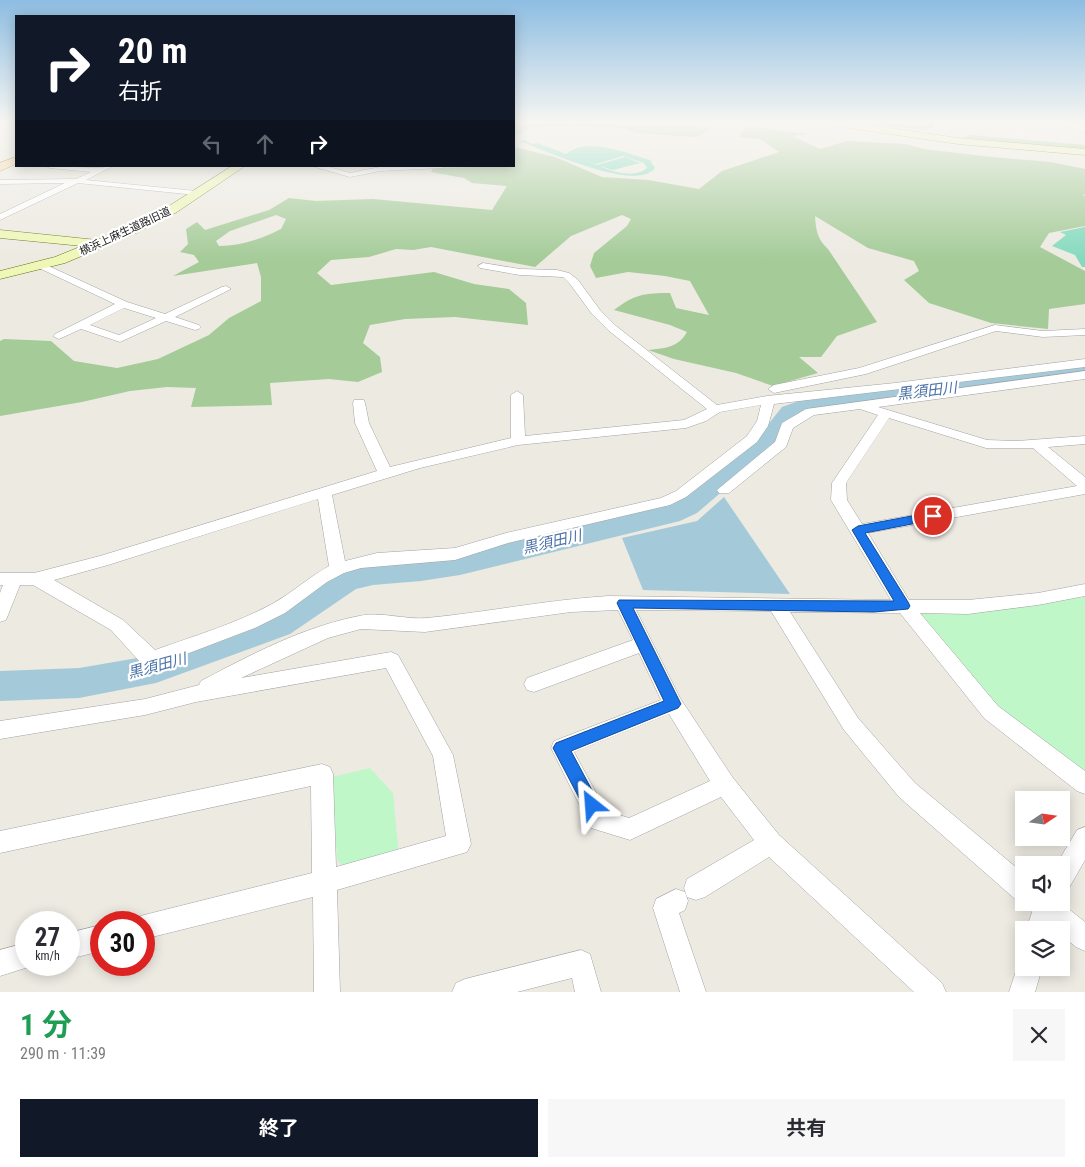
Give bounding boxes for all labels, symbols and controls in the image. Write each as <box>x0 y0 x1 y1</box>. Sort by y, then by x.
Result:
text: 20 m <box>118 31 187 72</box>
icon: right <box>35 35 100 100</box>
text: 右折 <box>118 79 162 104</box>
icon: left <box>198 130 226 158</box>
icon: ahead <box>251 130 279 158</box>
icon: right <box>304 130 332 158</box>
street label: 横浜上麻生道路旧道 <box>78 205 173 258</box>
water label: 黒須田川 <box>896 378 960 404</box>
pin <box>912 495 954 537</box>
icon: arrive <box>919 502 947 530</box>
water label: 黒須田川 <box>521 526 585 558</box>
water label: 黒須田川 <box>126 649 190 682</box>
position arrow <box>565 778 617 830</box>
north arrow <box>1015 791 1070 846</box>
map controls <box>1015 791 1070 976</box>
button: sound <box>1015 856 1070 911</box>
speed limit sign: 30 <box>90 911 155 976</box>
button: layers <box>1015 921 1070 976</box>
text: 27 <box>35 923 60 952</box>
text: km/h <box>35 949 60 963</box>
text: 1 分 <box>20 1007 72 1042</box>
button: close <box>1013 1009 1065 1061</box>
text: 290 m · 11:39 <box>20 1044 106 1063</box>
button: 終了 <box>20 1099 538 1157</box>
button: 共有 <box>548 1099 1065 1157</box>

